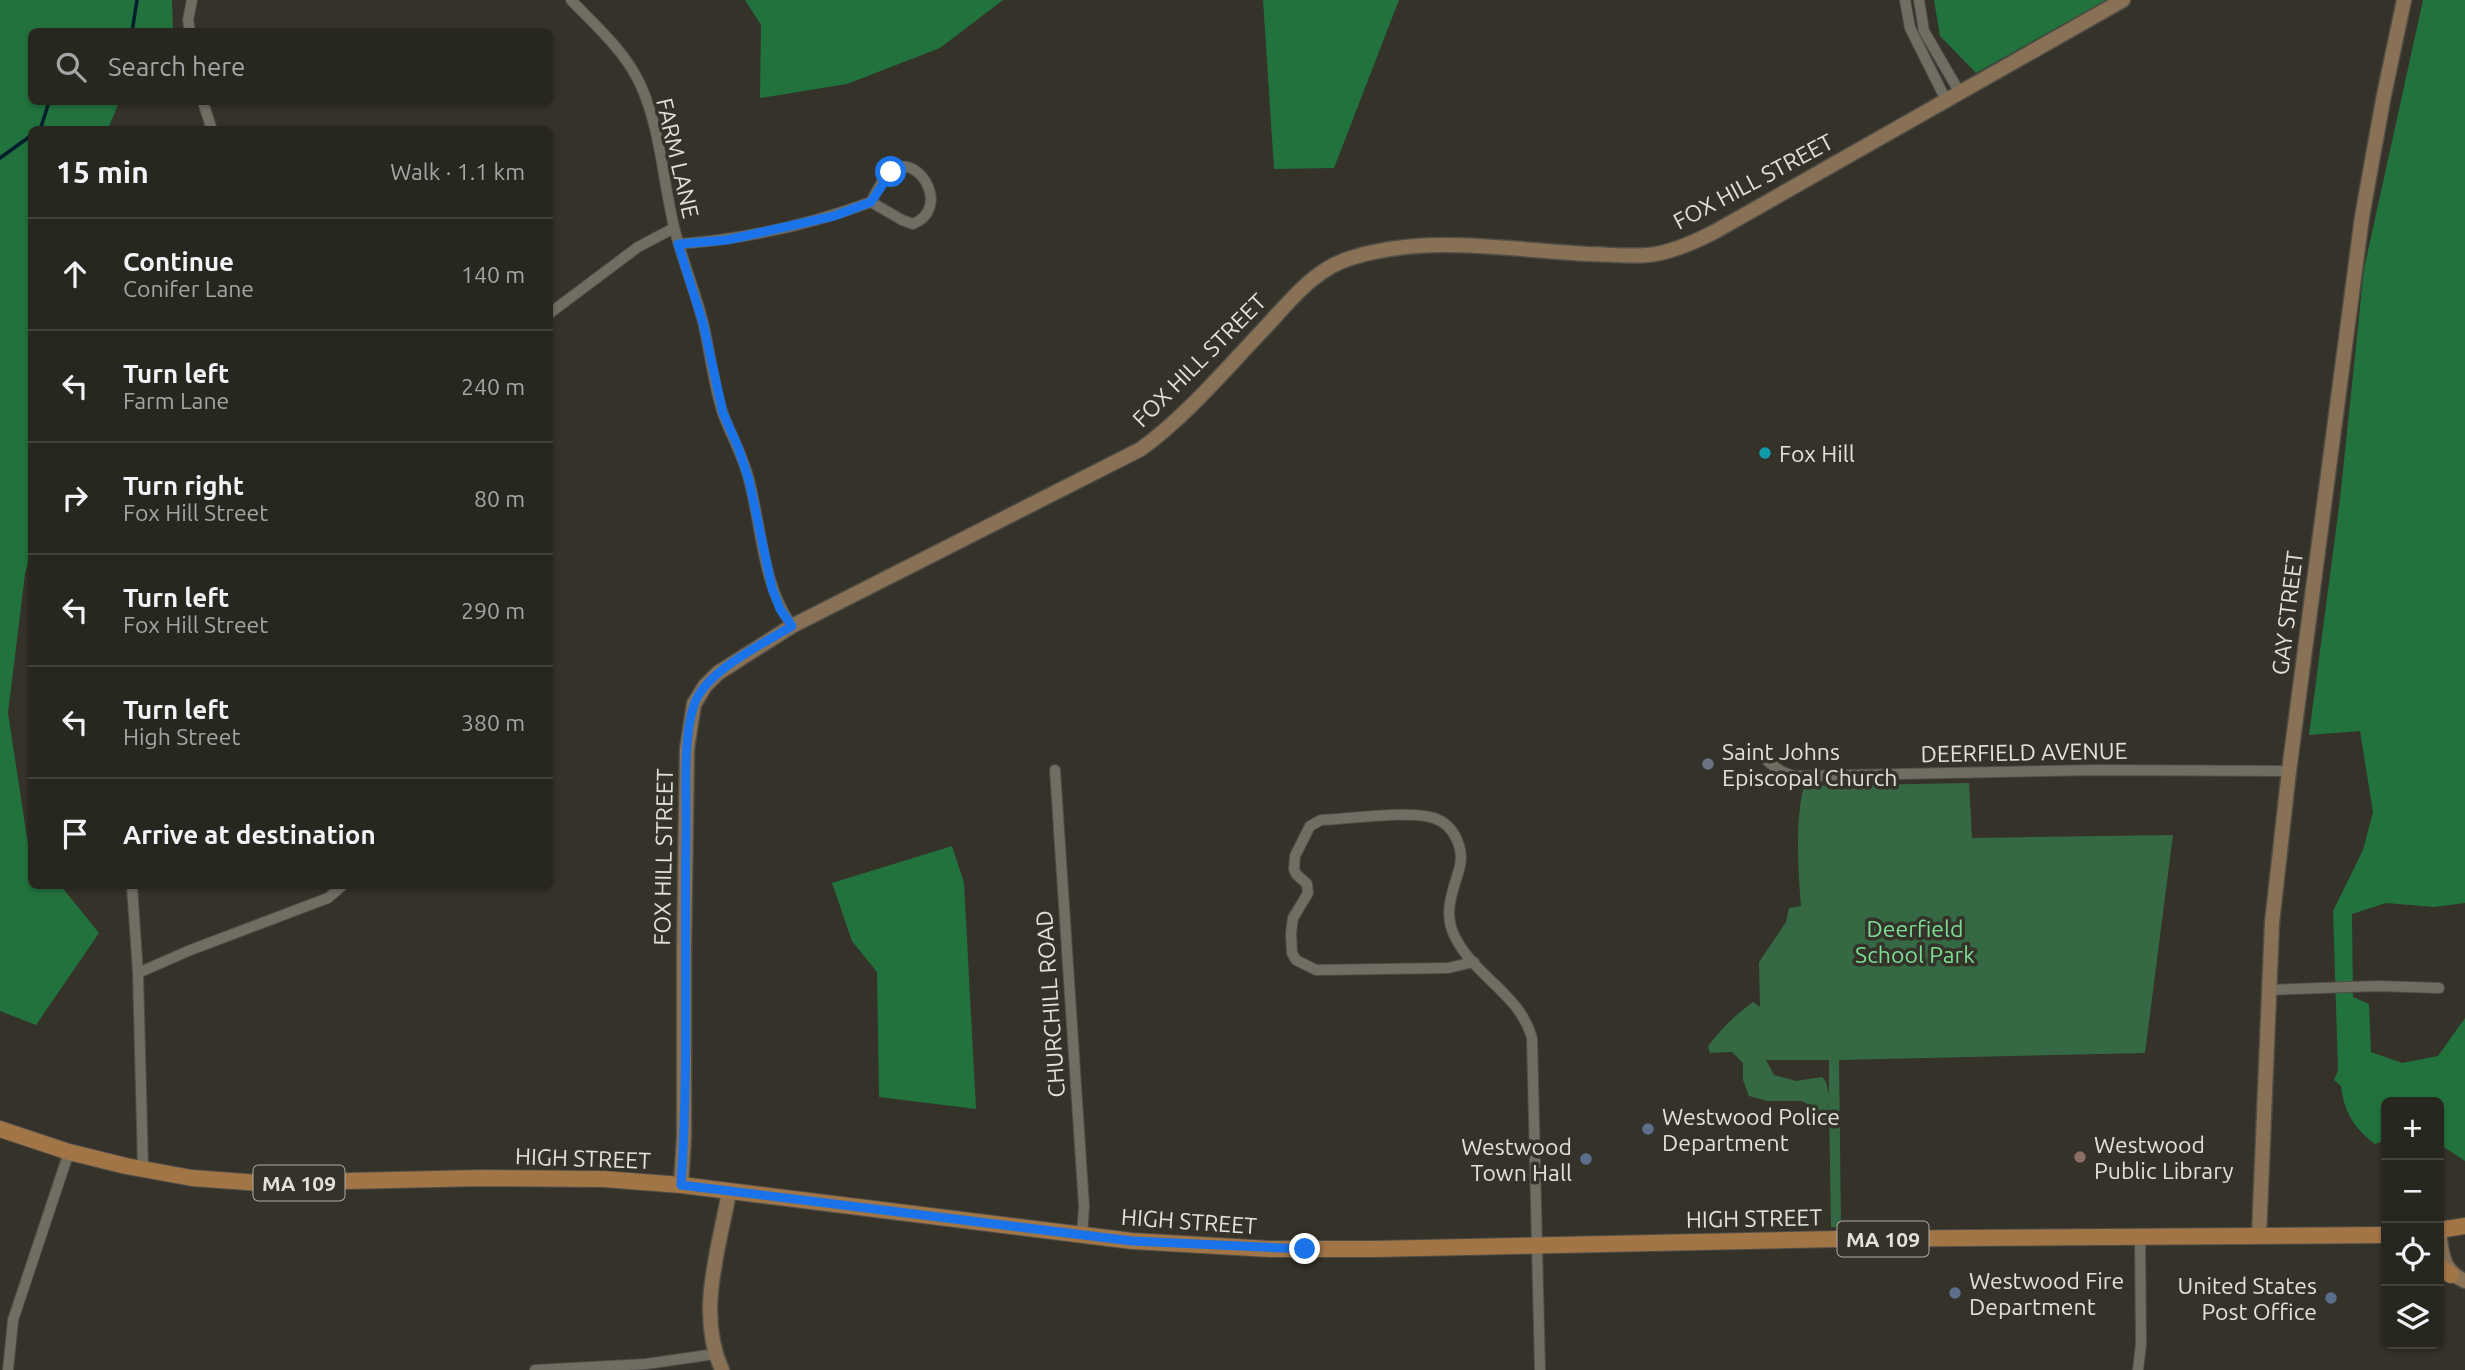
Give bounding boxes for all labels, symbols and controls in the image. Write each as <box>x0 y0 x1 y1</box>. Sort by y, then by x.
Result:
search box <box>28 28 553 105</box>
icon: search <box>52 48 90 86</box>
text: Search here <box>108 52 245 81</box>
street label: FARM LANE <box>652 96 704 220</box>
street label: FOX HILL STREET <box>1669 128 1837 234</box>
text: 15 min <box>56 155 149 189</box>
route start <box>875 156 906 187</box>
text: Walk · 1.1 km <box>390 159 525 184</box>
text: Continue <box>123 247 234 276</box>
icon: ahead <box>56 255 94 293</box>
text: 140 m <box>461 262 525 287</box>
text: Conifer Lane <box>123 276 254 301</box>
street label: FOX HILL STREET <box>1127 288 1271 432</box>
text: Turn left <box>123 359 229 388</box>
icon: left <box>56 367 94 405</box>
text: 240 m <box>461 374 525 399</box>
text: Farm Lane <box>123 388 229 413</box>
place label: Fox Hill <box>1779 441 1855 466</box>
marker: Fox Hill <box>1757 445 1773 461</box>
text: Turn right <box>123 471 244 500</box>
icon: right <box>56 479 94 517</box>
text: 80 m <box>474 486 525 511</box>
text: Fox Hill Street <box>123 500 268 525</box>
street label: GAY STREET <box>2267 549 2307 677</box>
text: Turn left <box>123 583 229 612</box>
icon: left <box>56 591 94 629</box>
text: 290 m <box>461 598 525 623</box>
text: Fox Hill Street <box>123 612 268 637</box>
text: Turn left <box>123 695 229 724</box>
icon: left <box>56 703 94 741</box>
text: 380 m <box>461 710 525 735</box>
text: High Street <box>123 724 240 749</box>
street label: DEERFIELD AVENUE <box>1920 738 2128 766</box>
place label: Saint Johns Episcopal Church <box>1722 739 1897 790</box>
marker: Saint Johns Episcopal Church <box>1700 756 1716 772</box>
street label: FOX HILL STREET <box>649 768 677 946</box>
icon: arrive <box>56 815 94 853</box>
text: Arrive at destination <box>123 820 376 849</box>
street label: CHURCHILL ROAD <box>1031 909 1069 1099</box>
park label: Deerfield School Park <box>1855 916 1975 967</box>
map controls <box>2381 1097 2444 1349</box>
button: + <box>2381 1097 2444 1160</box>
place label: Westwood Police Department <box>1662 1104 1840 1155</box>
marker: Westwood Police Department <box>1640 1121 1656 1137</box>
place label: Westwood Public Library <box>2094 1132 2234 1183</box>
place label: Westwood Town Hall <box>1461 1134 1572 1185</box>
street label: HIGH STREET <box>514 1143 652 1173</box>
marker: Westwood Public Library <box>2072 1149 2088 1165</box>
marker: Westwood Town Hall <box>1578 1151 1594 1167</box>
button: − <box>2381 1160 2444 1223</box>
road number: MA 109 <box>254 1166 344 1200</box>
street label: HIGH STREET <box>1120 1204 1258 1238</box>
street label: HIGH STREET <box>1686 1204 1823 1232</box>
road number: MA 109 <box>1838 1222 1928 1256</box>
button: locate <box>2381 1223 2444 1286</box>
route end <box>1289 1233 1320 1264</box>
place label: Westwood Fire Department <box>1969 1268 2124 1319</box>
place label: United States Post Office <box>2178 1273 2317 1324</box>
marker: Westwood Fire Department <box>1947 1285 1963 1301</box>
button: layers <box>2381 1286 2444 1349</box>
marker: United States Post Office <box>2323 1290 2339 1306</box>

